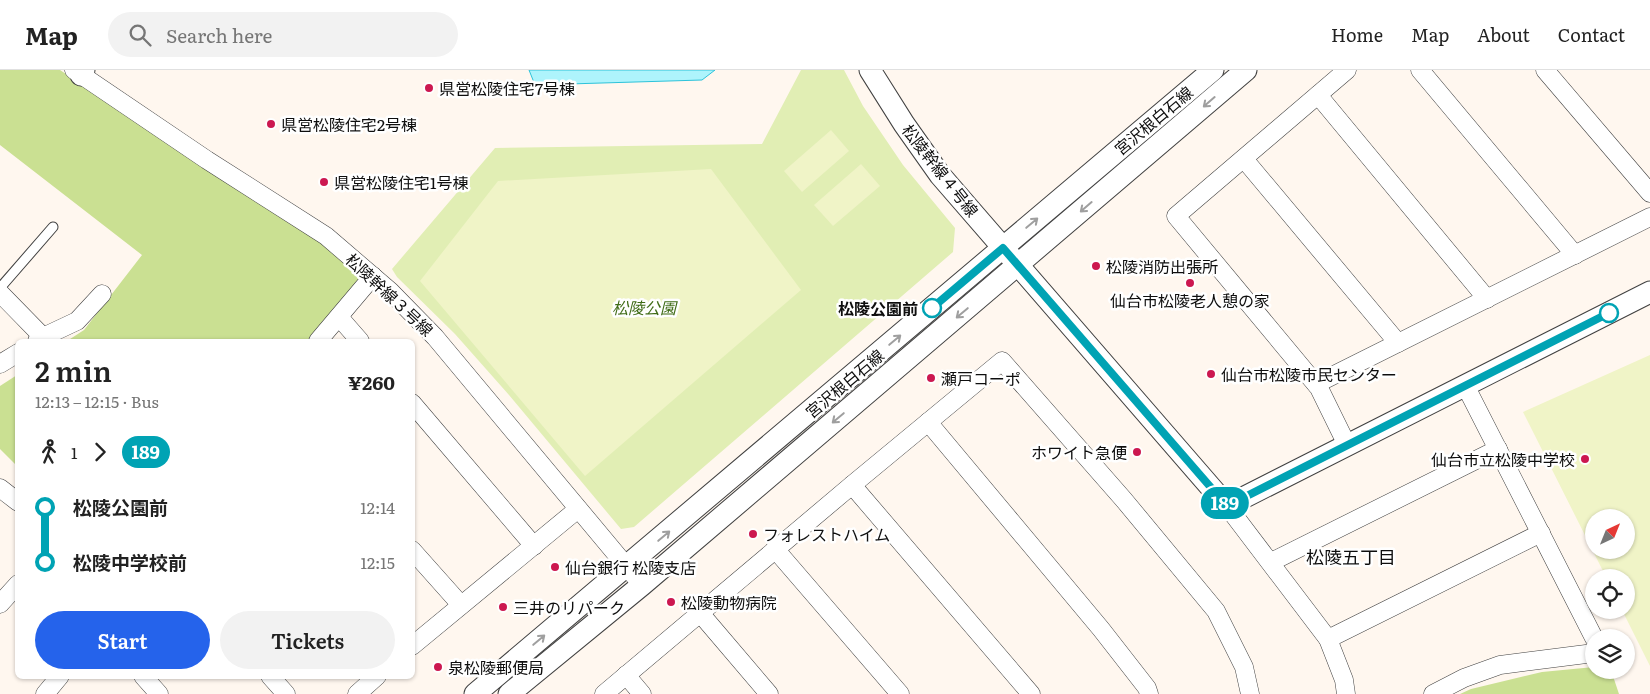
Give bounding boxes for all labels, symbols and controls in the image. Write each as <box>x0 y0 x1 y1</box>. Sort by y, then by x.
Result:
search box <box>108 12 458 57</box>
text: Map <box>25 17 78 52</box>
icon: search <box>126 21 154 49</box>
text: Search here <box>166 21 272 49</box>
text: Home <box>1331 21 1383 48</box>
text: Map <box>1411 21 1449 48</box>
text: About <box>1477 21 1530 48</box>
text: Contact <box>1558 21 1625 48</box>
place label: 県営松陵住宅7号棟 <box>439 76 575 100</box>
street label: 宮沢根白石線 <box>1109 80 1197 160</box>
marker: 県営松陵住宅7号棟 <box>423 82 435 94</box>
one-way arrow <box>1203 96 1216 107</box>
place label: 県営松陵住宅2号棟 <box>281 112 417 136</box>
marker: 県営松陵住宅2号棟 <box>265 118 277 130</box>
street label: 松陵幹線４号線 <box>897 118 985 222</box>
place label: 県営松陵住宅1号棟 <box>334 170 469 194</box>
marker: 県営松陵住宅1号棟 <box>318 176 330 188</box>
one-way arrow <box>1079 202 1092 213</box>
one-way arrow <box>1025 218 1038 229</box>
street label: 松陵幹線３号線 <box>341 247 439 341</box>
place label: 松陵消防出張所 <box>1106 254 1218 278</box>
marker: 松陵消防出張所 <box>1090 260 1102 272</box>
marker: 仙台市松陵老人憩の家 <box>1184 277 1196 289</box>
place label: 仙台市松陵老人憩の家 <box>1110 288 1270 312</box>
park label: 松陵公園 <box>612 295 678 319</box>
place label: 松陵公園前 <box>838 296 918 320</box>
marker: 松陵公園前 <box>922 298 942 318</box>
unlabelled marker <box>1599 303 1619 323</box>
one-way arrow <box>956 307 969 318</box>
one-way arrow <box>888 334 901 346</box>
street label: 宮沢根白石線 <box>800 343 888 423</box>
text: 2 min <box>35 349 112 391</box>
place label: 仙台市松陵市民センター <box>1221 362 1397 386</box>
place label: 瀬戸コーポ <box>941 366 1021 390</box>
text: ¥260 <box>348 368 395 396</box>
marker: 仙台市松陵市民センター <box>1205 368 1217 380</box>
marker: 瀬戸コーポ <box>925 372 937 384</box>
text: 12:13 – 12:15 · Bus <box>35 389 159 413</box>
one-way arrow <box>832 412 845 424</box>
icon: walk <box>35 438 63 466</box>
icon: forward <box>86 438 114 466</box>
text: 189 <box>132 438 160 465</box>
text: 1 <box>71 440 78 464</box>
place label: ホワイト急便 <box>1031 440 1127 464</box>
marker: ホワイト急便 <box>1131 446 1143 458</box>
place label: 仙台市立松陵中学校 <box>1431 447 1575 471</box>
marker: 仙台市立松陵中学校 <box>1579 453 1591 465</box>
line badge: 189 <box>1196 487 1254 519</box>
text: 189 <box>1211 489 1239 516</box>
text: 松陵公園前 <box>73 493 168 521</box>
text: 12:14 <box>360 495 395 519</box>
north arrow <box>1585 509 1635 559</box>
map controls <box>1585 509 1635 679</box>
place label: フォレストハイム <box>763 522 890 546</box>
marker: フォレストハイム <box>747 528 759 540</box>
one-way arrow <box>657 530 670 541</box>
district label: 松陵五丁目 <box>1306 543 1396 570</box>
text: 松陵中学校前 <box>73 548 187 576</box>
text: 12:15 <box>360 550 395 574</box>
place label: 仙台銀行 松陵支店 <box>565 555 696 579</box>
marker: 仙台銀行 松陵支店 <box>549 561 561 573</box>
button: locate <box>1585 569 1635 619</box>
place label: 松陵動物病院 <box>681 590 777 614</box>
place label: 三井のリパーク <box>513 595 625 619</box>
marker: 松陵動物病院 <box>665 596 677 608</box>
marker: 三井のリパーク <box>497 601 509 613</box>
button: Start <box>35 611 210 669</box>
button: Tickets <box>220 611 395 669</box>
button: layers <box>1585 629 1635 679</box>
one-way arrow <box>533 635 546 646</box>
place label: 泉松陵郵便局 <box>448 655 544 679</box>
marker: 泉松陵郵便局 <box>432 661 444 673</box>

